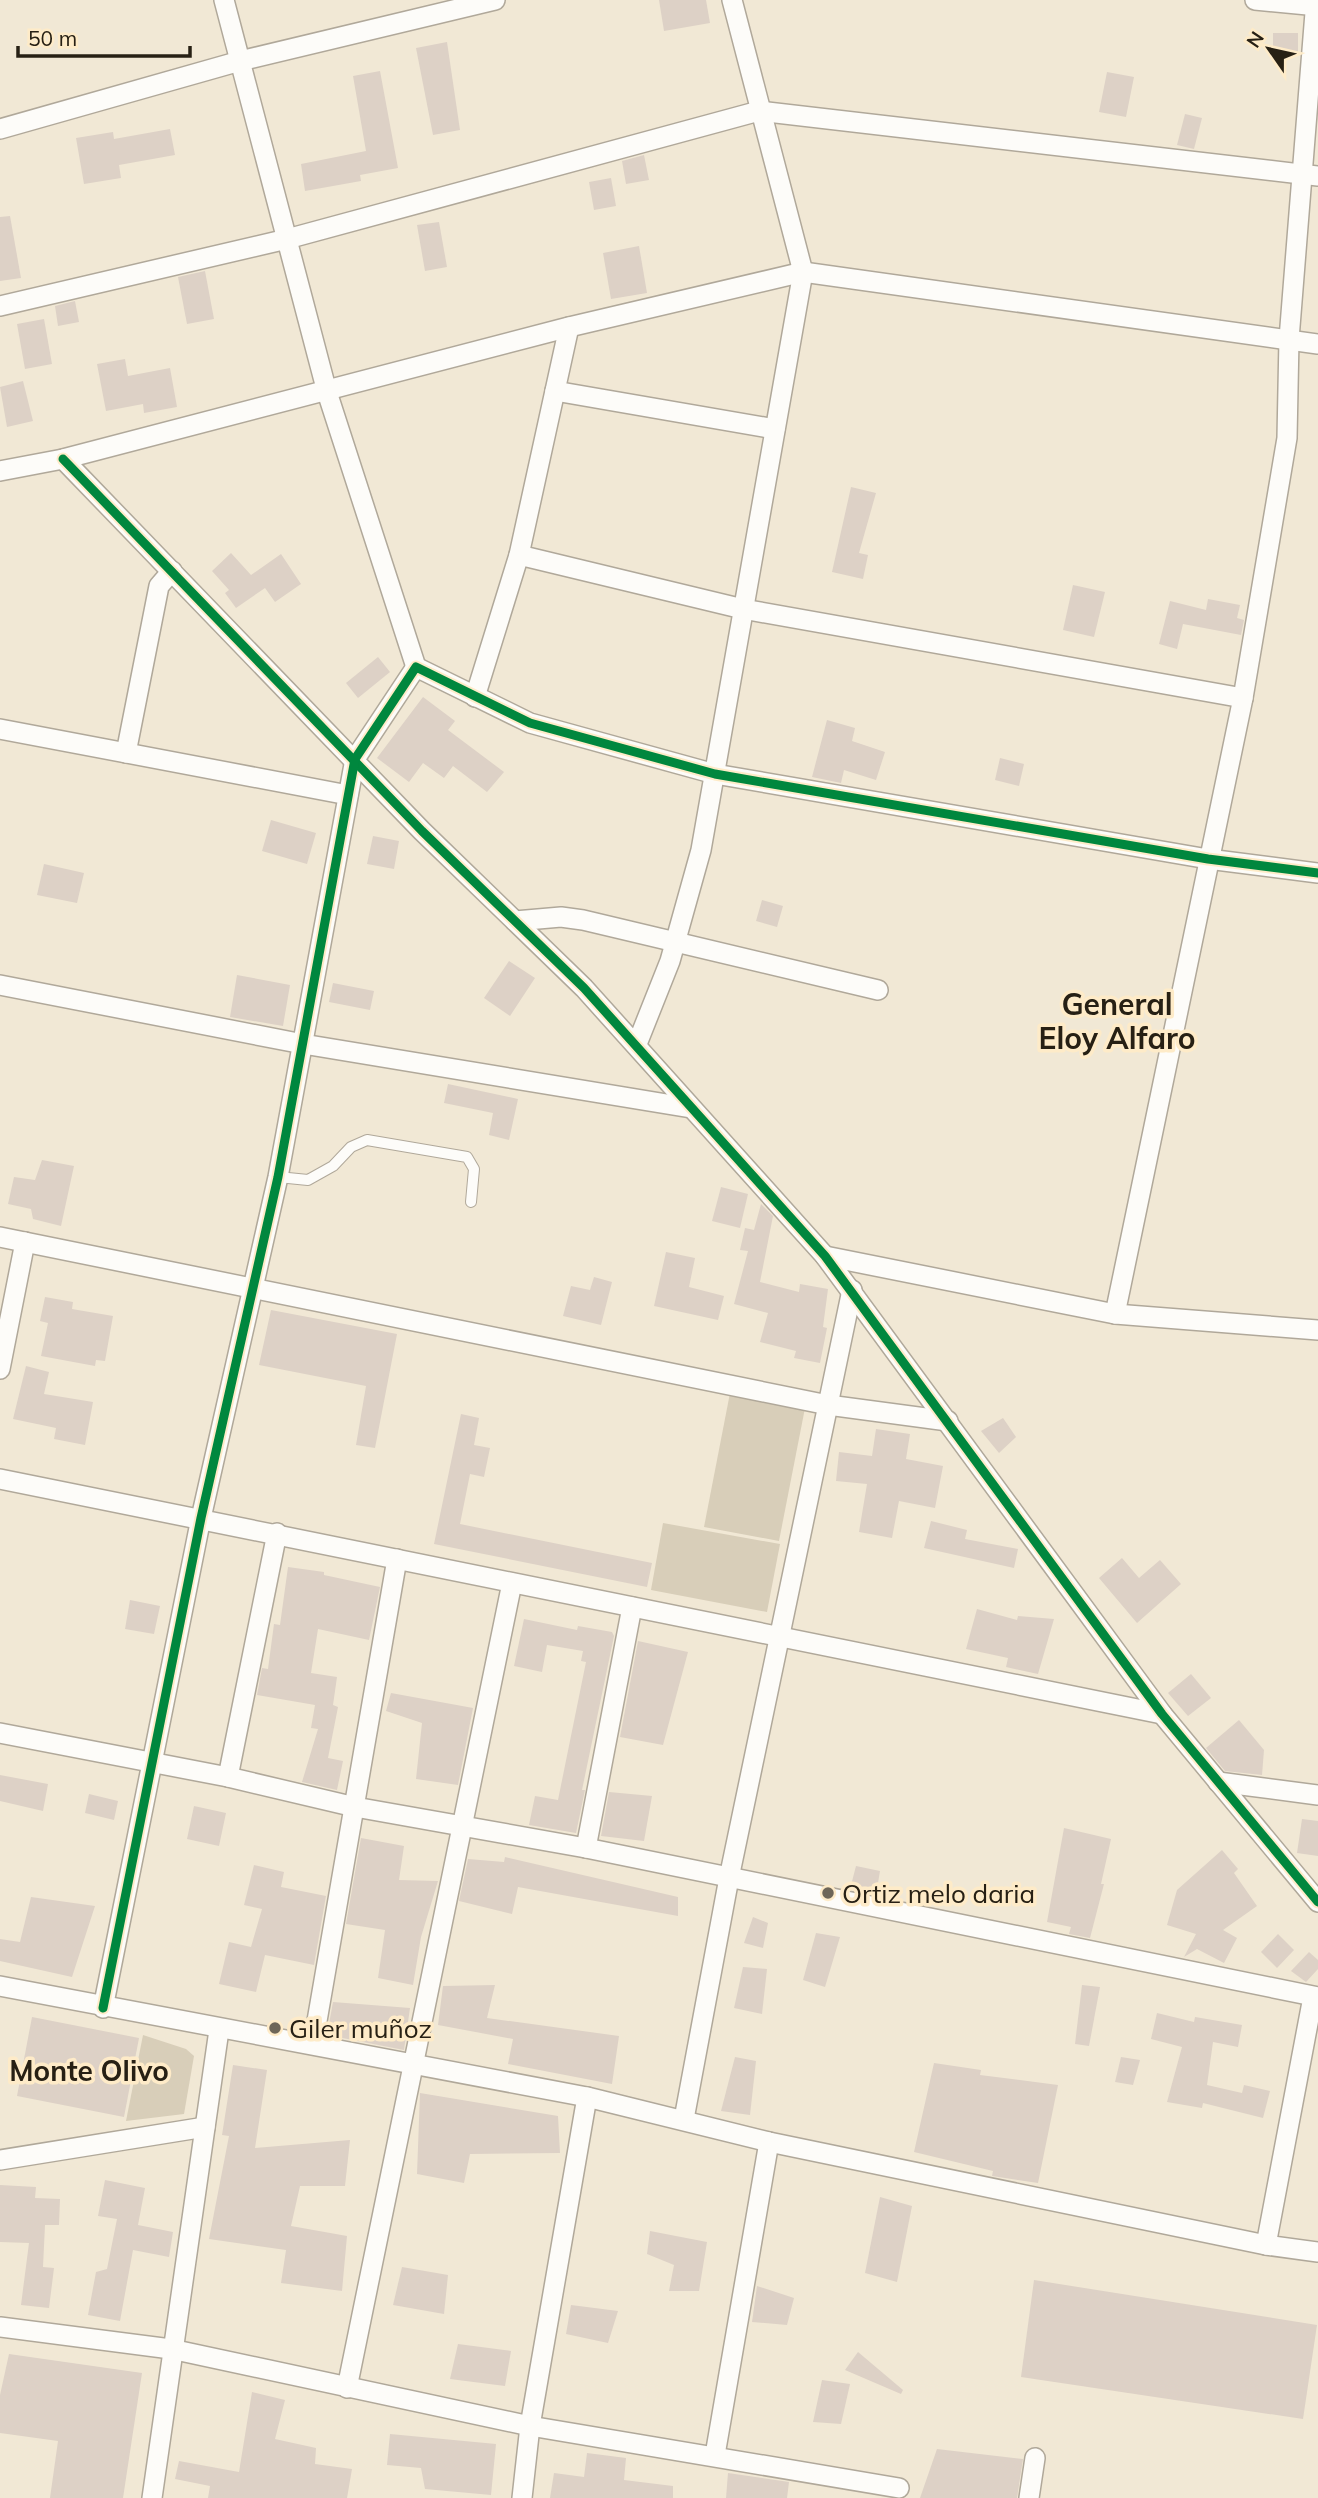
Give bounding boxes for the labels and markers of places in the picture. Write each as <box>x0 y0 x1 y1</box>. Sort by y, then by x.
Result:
place label: Ortiz melo daria <box>842 1877 1035 1910</box>
marker: Ortiz melo daria <box>820 1885 836 1901</box>
place label: Giler muñoz <box>289 2012 432 2045</box>
marker: Giler muñoz <box>267 2020 283 2036</box>

